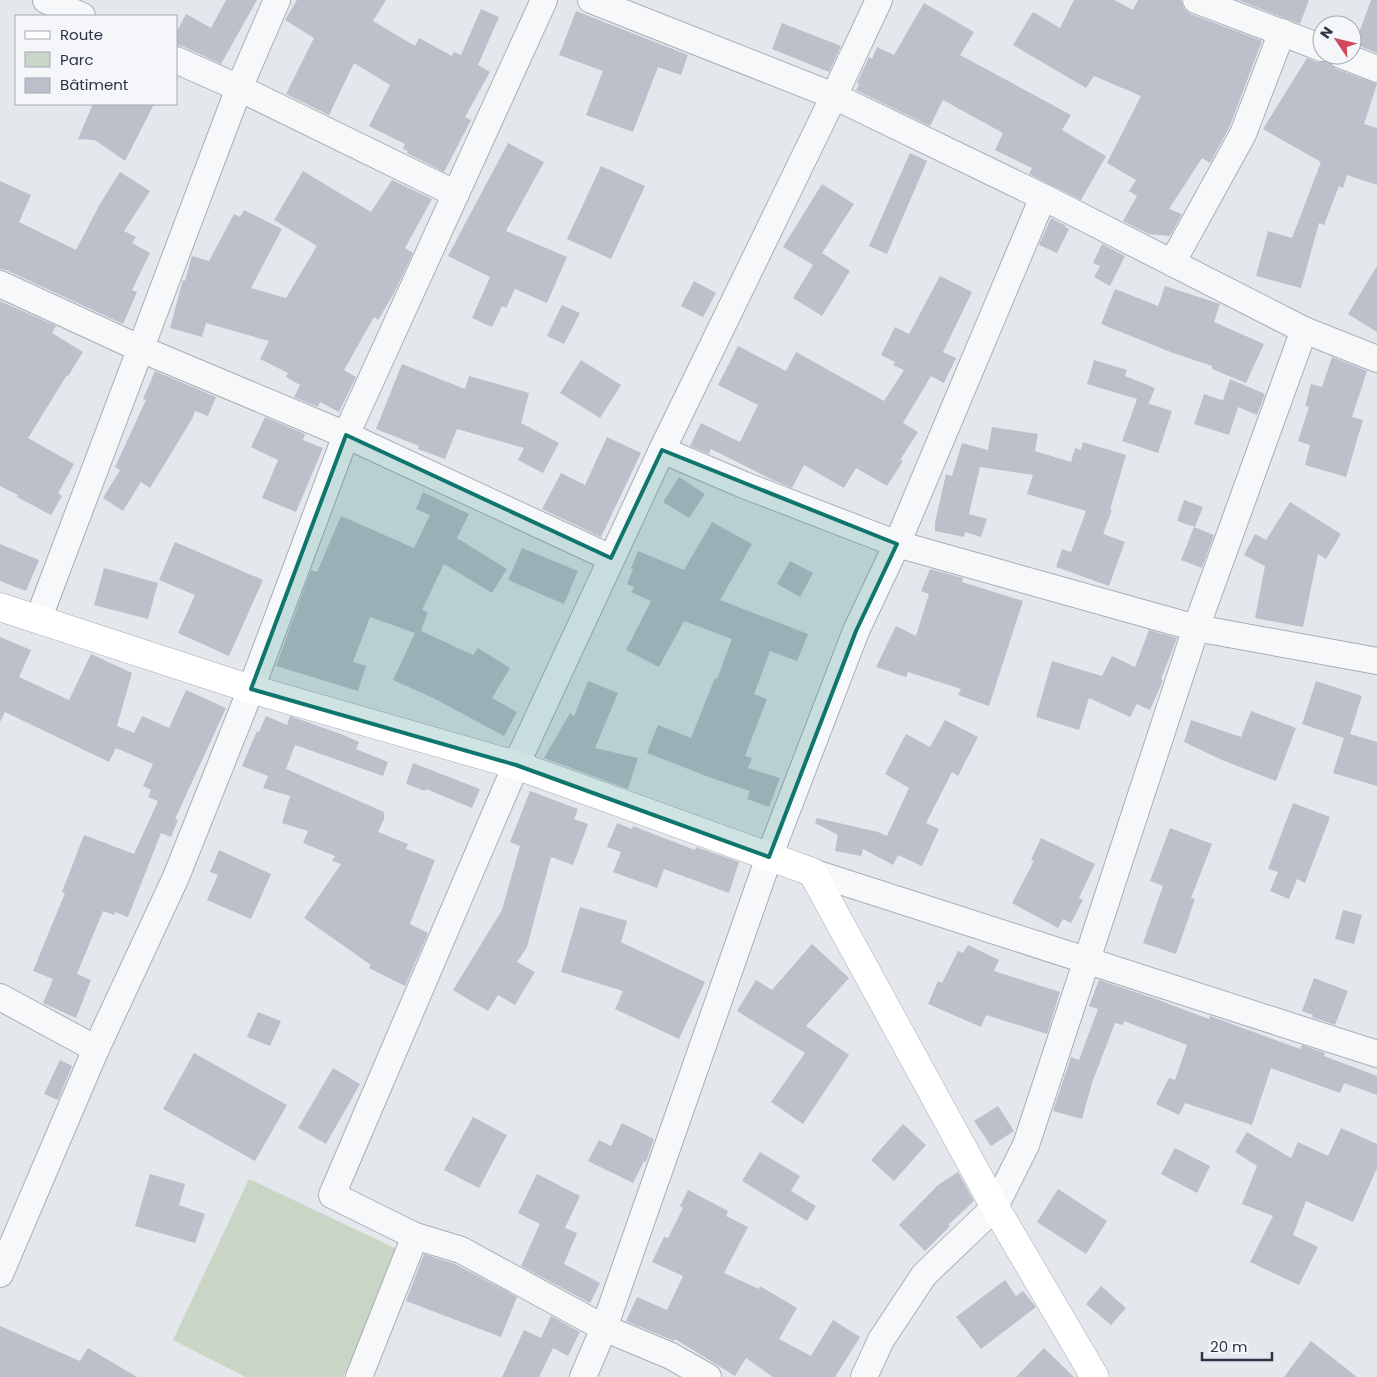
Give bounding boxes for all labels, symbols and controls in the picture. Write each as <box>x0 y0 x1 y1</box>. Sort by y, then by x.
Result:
legend <box>15 15 178 105</box>
north arrow <box>1312 15 1362 65</box>
text: N <box>1315 22 1338 43</box>
text: Route <box>60 24 103 45</box>
text: Parc <box>60 49 94 70</box>
text: Bâtiment <box>60 74 128 95</box>
scale bar <box>1202 1330 1272 1362</box>
text: 20 m <box>1210 1336 1248 1357</box>

